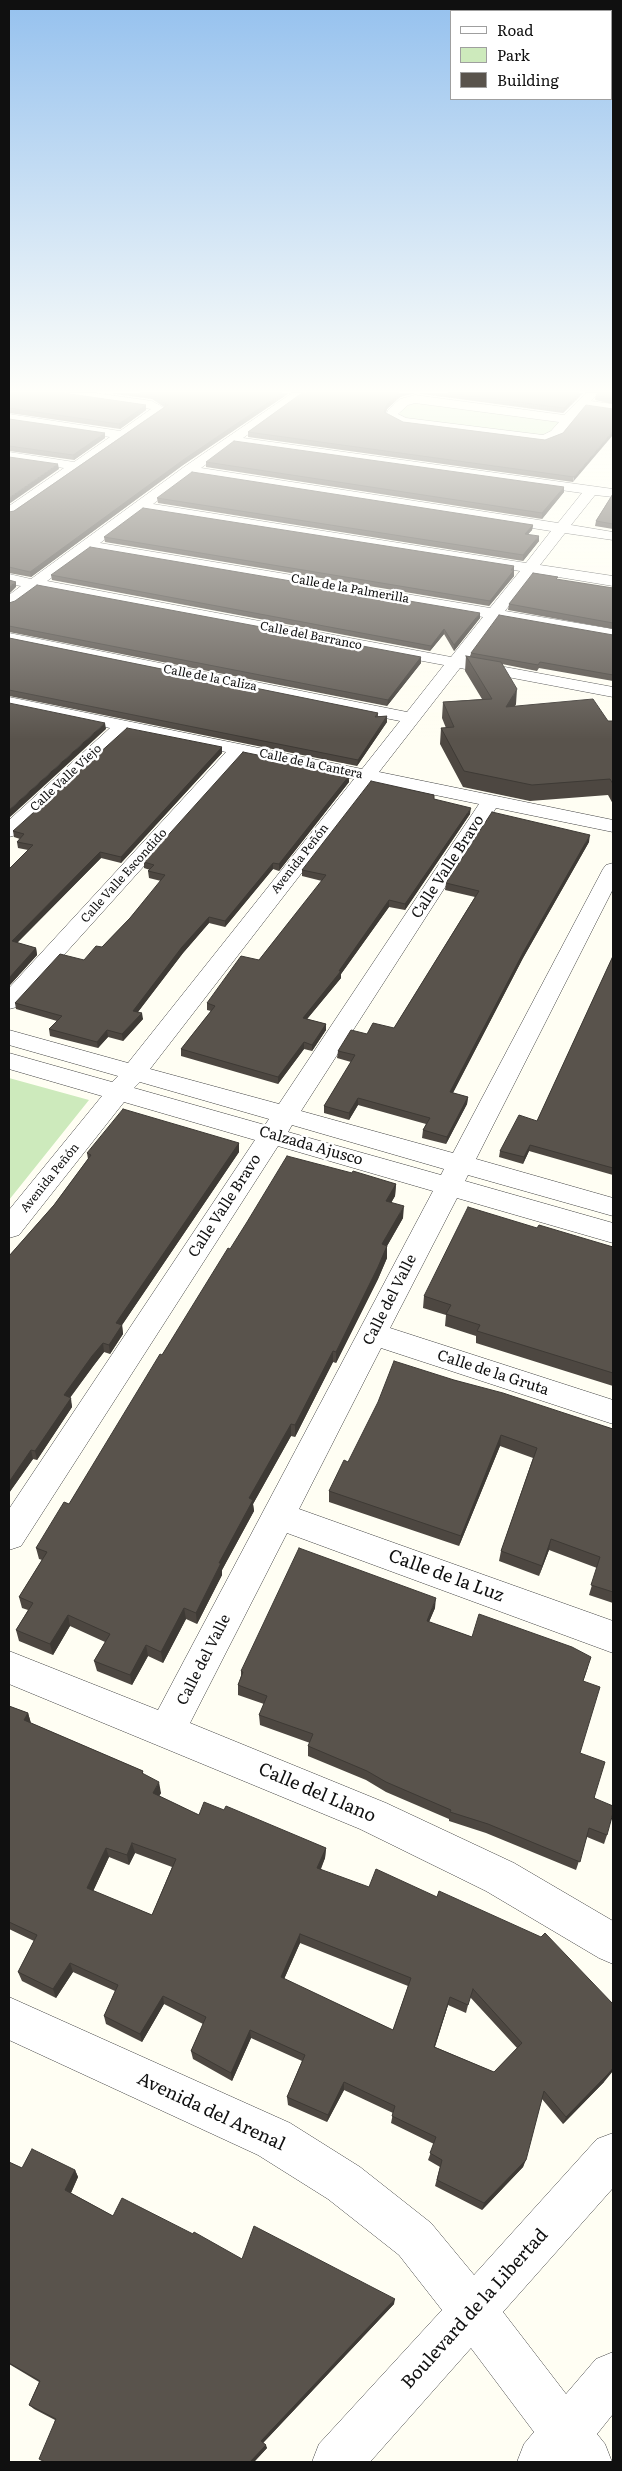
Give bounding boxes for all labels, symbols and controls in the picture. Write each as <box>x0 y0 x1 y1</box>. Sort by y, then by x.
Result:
legend <box>450 10 612 100</box>
text: Road <box>497 18 533 41</box>
text: Park <box>497 43 530 66</box>
text: Building <box>497 68 559 91</box>
street label: Calle de la Palmerilla <box>290 572 410 606</box>
street label: Calle del Barranco <box>259 619 363 653</box>
street label: Calle de la Caliza <box>162 662 258 694</box>
street label: Calle Valle Viejo <box>27 741 105 815</box>
street label: Calle de la Cantera <box>258 746 364 782</box>
street label: Calle Valle Bravo <box>408 812 488 922</box>
street label: Avenida Peñón <box>268 821 332 897</box>
street label: Calle Valle Escondido <box>78 826 170 926</box>
street label: Calzada Ajusco <box>257 1123 365 1169</box>
street label: Avenida Peñón <box>18 1140 82 1216</box>
street label: Calle Valle Bravo <box>185 1151 265 1261</box>
street label: Calle del Valle <box>359 1252 421 1348</box>
street label: Calle de la Gruta <box>435 1346 551 1400</box>
street label: Calle de la Luz <box>385 1545 507 1607</box>
street label: Calle del Valle <box>173 1612 235 1708</box>
street label: Calle del Llano <box>255 1759 379 1827</box>
street label: Avenida del Arenal <box>134 2068 288 2156</box>
street label: Boulevard de la Libertad <box>397 2224 553 2394</box>

